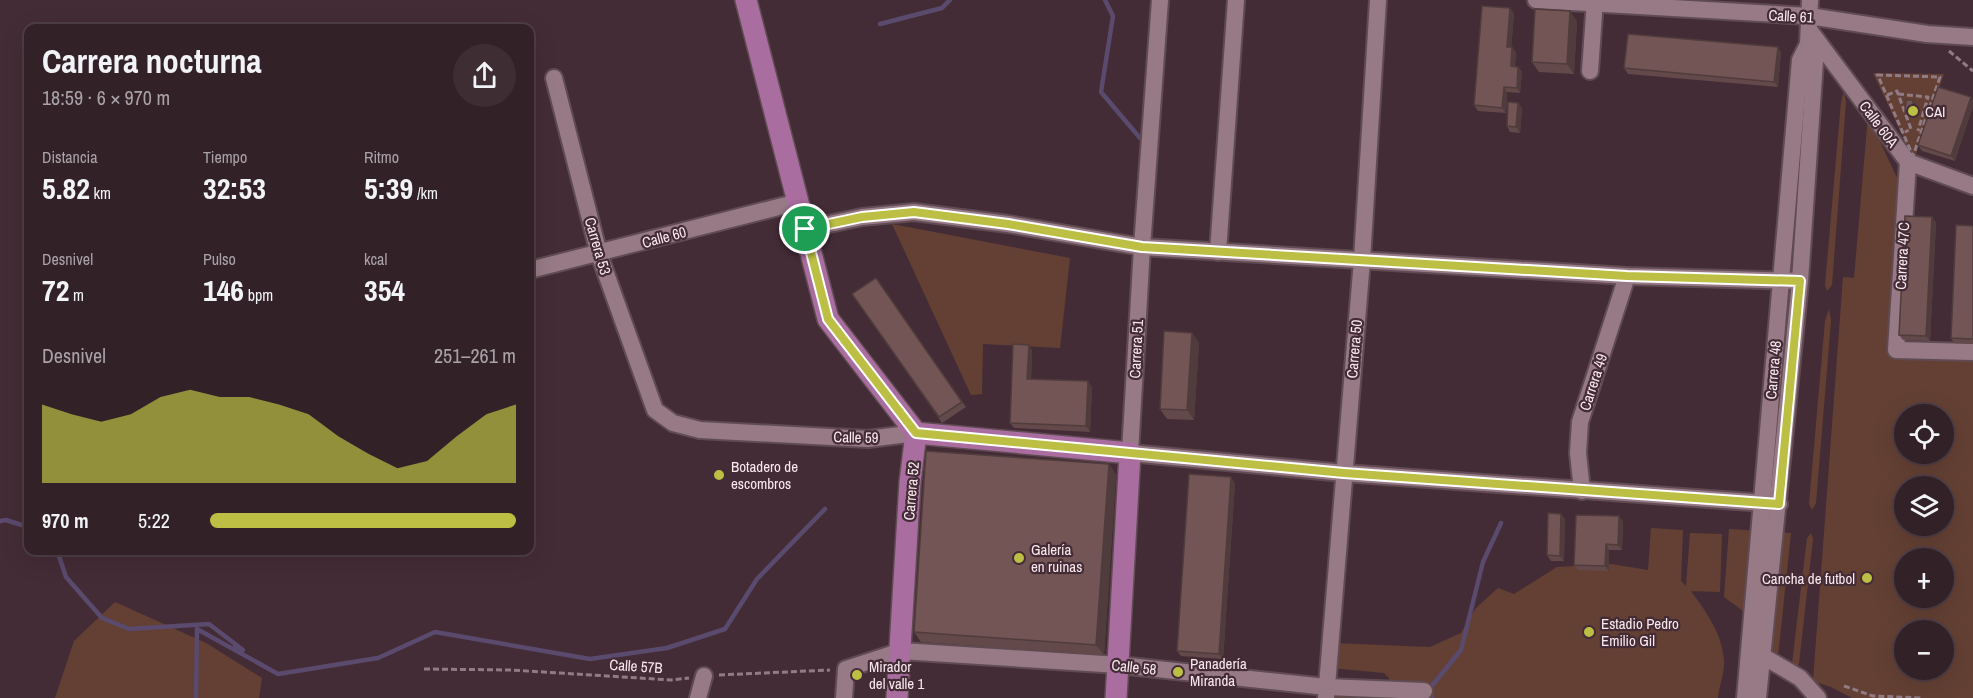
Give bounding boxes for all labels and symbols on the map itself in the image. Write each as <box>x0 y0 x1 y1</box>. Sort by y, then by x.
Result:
street label: Calle 61 <box>1768 4 1814 28</box>
street label: Calle 60A <box>1855 96 1904 152</box>
place label: CAI <box>1925 101 1946 122</box>
marker: CAI <box>1906 104 1920 118</box>
pin <box>779 203 830 254</box>
street label: Carrera 53 <box>580 215 616 277</box>
street label: Calle 60 <box>639 221 689 253</box>
street label: Carrera 47C <box>1890 222 1914 290</box>
street label: Carrera 51 <box>1124 319 1148 379</box>
street label: Carrera 50 <box>1341 319 1367 379</box>
street label: Carrera 48 <box>1760 340 1786 400</box>
street label: Carrera 49 <box>1574 351 1612 413</box>
street label: Calle 59 <box>833 426 879 448</box>
place label: Botadero de escombros <box>731 456 798 494</box>
street label: Carrera 52 <box>898 461 924 521</box>
marker: Botadero de escombros <box>712 468 726 482</box>
place label: Galería en ruinas <box>1031 539 1082 577</box>
marker: Galería en ruinas <box>1012 551 1026 565</box>
place label: Cancha de futbol <box>1762 568 1855 589</box>
marker: Cancha de futbol <box>1860 571 1874 585</box>
place label: Estadio Pedro Emilio Gil <box>1601 613 1679 651</box>
marker: Estadio Pedro Emilio Gil <box>1582 625 1596 639</box>
place label: Panadería Miranda <box>1190 653 1247 691</box>
street label: Calle 57B <box>609 654 663 678</box>
street label: Calle 58 <box>1110 654 1158 680</box>
place label: Mirador del valle 1 <box>869 656 925 694</box>
marker: Panadería Miranda <box>1171 665 1185 679</box>
marker: Mirador del valle 1 <box>850 668 864 682</box>

